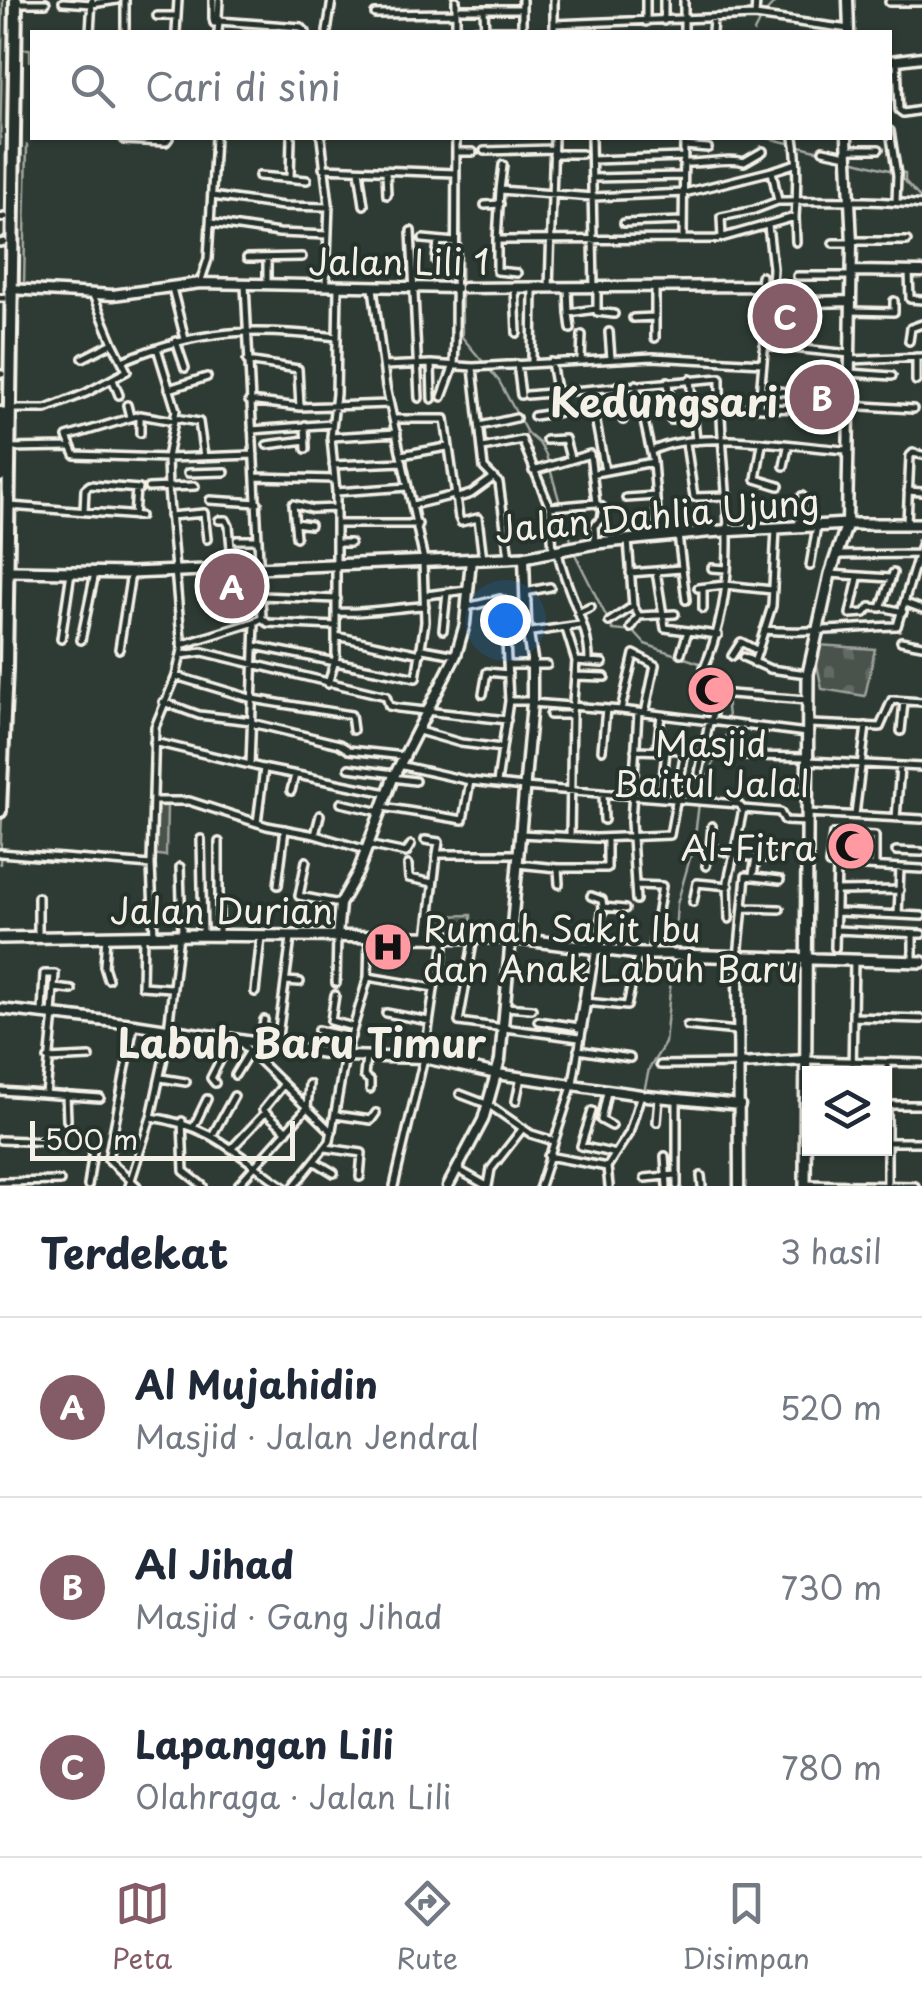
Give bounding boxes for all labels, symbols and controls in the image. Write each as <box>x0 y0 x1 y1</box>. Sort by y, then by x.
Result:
search box <box>30 30 892 140</box>
text: Cari di sini <box>145 57 341 114</box>
icon: search <box>65 58 120 113</box>
street label: Jalan Lili 1 <box>309 234 489 287</box>
pin: C <box>752 278 818 354</box>
pin: B <box>790 360 854 434</box>
district label: Kedungsari <box>550 370 778 431</box>
street label: Jalan Dahlia Ujung <box>493 473 821 555</box>
pin: A <box>200 548 264 624</box>
your location <box>480 595 531 646</box>
mosque icon: Masjid Baitul Jalal <box>685 664 737 716</box>
place label: Masjid Baitul Jalal <box>613 716 809 809</box>
place label: Al-Fitra <box>681 820 817 873</box>
mosque icon: Al-Fitra <box>825 820 877 872</box>
street label: Jalan Durian <box>110 883 334 936</box>
place label: Rumah Sakit Ibu dan Anak Labuh Baru <box>423 901 799 994</box>
hospital icon: Rumah Sakit Ibu dan Anak Labuh Baru <box>362 921 414 973</box>
district label: Labuh Baru Timur <box>118 1011 487 1072</box>
map controls <box>802 1066 892 1156</box>
button: layers <box>802 1066 892 1156</box>
scale bar <box>30 1116 295 1160</box>
text: 500 m <box>45 1117 138 1160</box>
text: Terdekat <box>40 1220 228 1283</box>
text: 3 hasil <box>780 1227 882 1275</box>
text: Al Mujahidin <box>135 1355 378 1412</box>
text: A <box>60 1383 85 1431</box>
text: 520 m <box>780 1383 882 1431</box>
text: Masjid · Jalan Jendral <box>135 1412 479 1460</box>
text: Al Jihad <box>135 1535 294 1592</box>
text: B <box>62 1563 83 1611</box>
text: 730 m <box>781 1563 882 1611</box>
text: Masjid · Gang Jihad <box>135 1592 443 1640</box>
text: Lapangan Lili <box>135 1715 394 1772</box>
text: C <box>60 1743 85 1791</box>
text: 780 m <box>781 1743 882 1791</box>
text: Olahraga · Jalan Lili <box>135 1772 452 1820</box>
tab: Peta <box>112 1876 172 1979</box>
tab: Rute <box>396 1876 458 1979</box>
tab: Disimpan <box>682 1876 810 1979</box>

